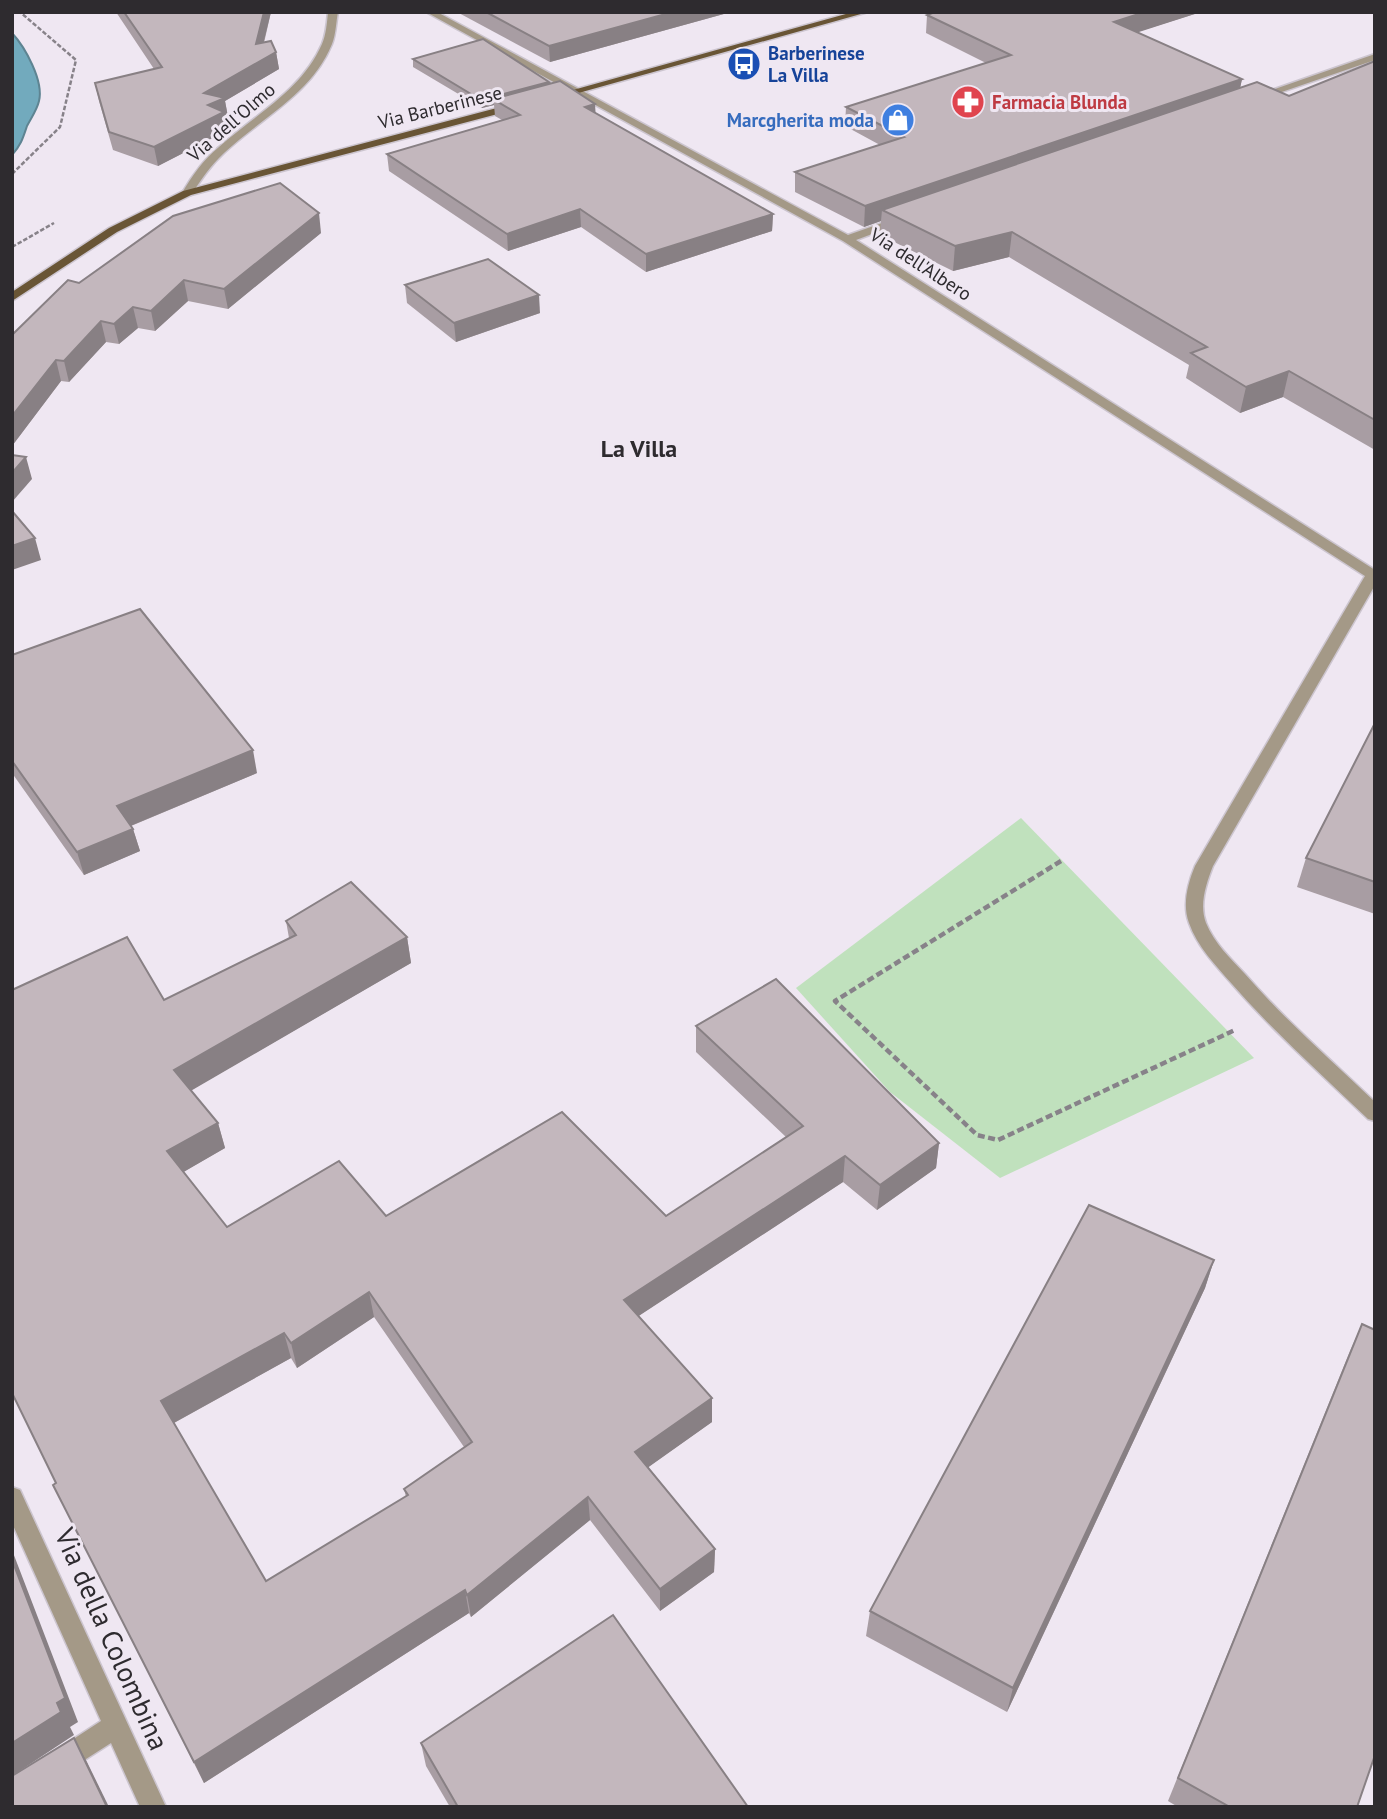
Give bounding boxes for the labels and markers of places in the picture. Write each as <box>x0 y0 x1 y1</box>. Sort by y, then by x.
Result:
place label: Barberinese La Villa <box>768 41 865 87</box>
bus stop icon: Barberinese La Villa <box>725 45 763 83</box>
pharmacy icon: Farmacia Blunda <box>949 83 987 121</box>
place label: Farmacia Blunda <box>992 90 1127 114</box>
shop icon: Marcgherita moda <box>879 101 917 139</box>
place label: Marcgherita moda <box>727 108 874 132</box>

